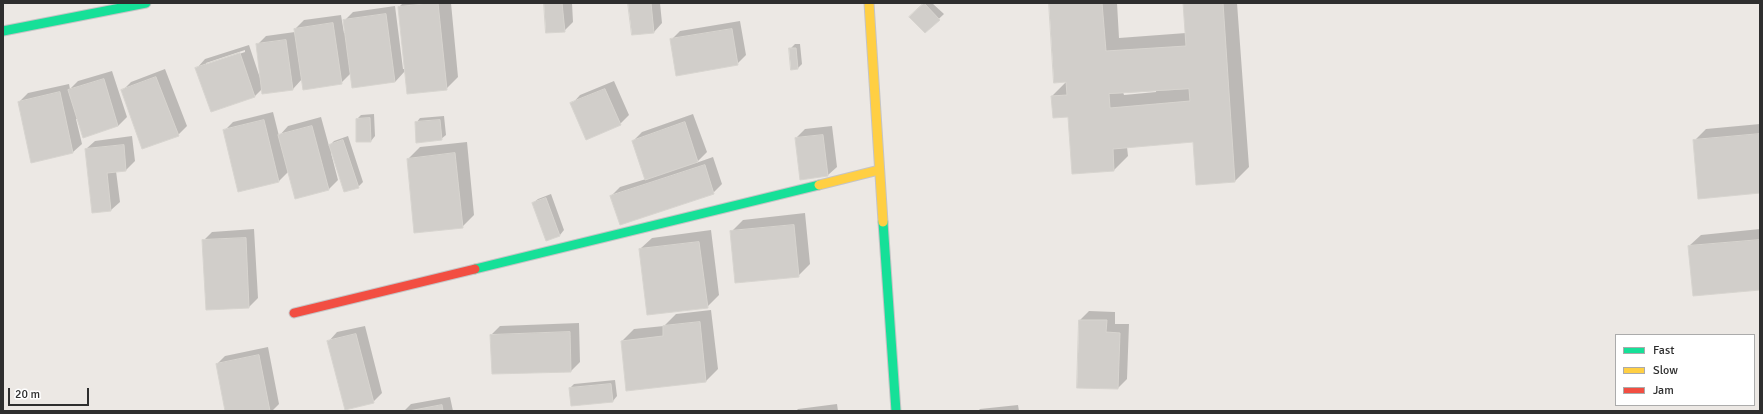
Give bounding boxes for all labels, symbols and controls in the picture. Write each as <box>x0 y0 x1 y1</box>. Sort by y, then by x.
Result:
legend <box>1615 334 1755 406</box>
text: Fast <box>1653 343 1674 358</box>
text: Slow <box>1653 363 1678 378</box>
scale bar <box>10 380 91 406</box>
text: Jam <box>1653 383 1674 398</box>
text: 20 m <box>15 387 40 402</box>

